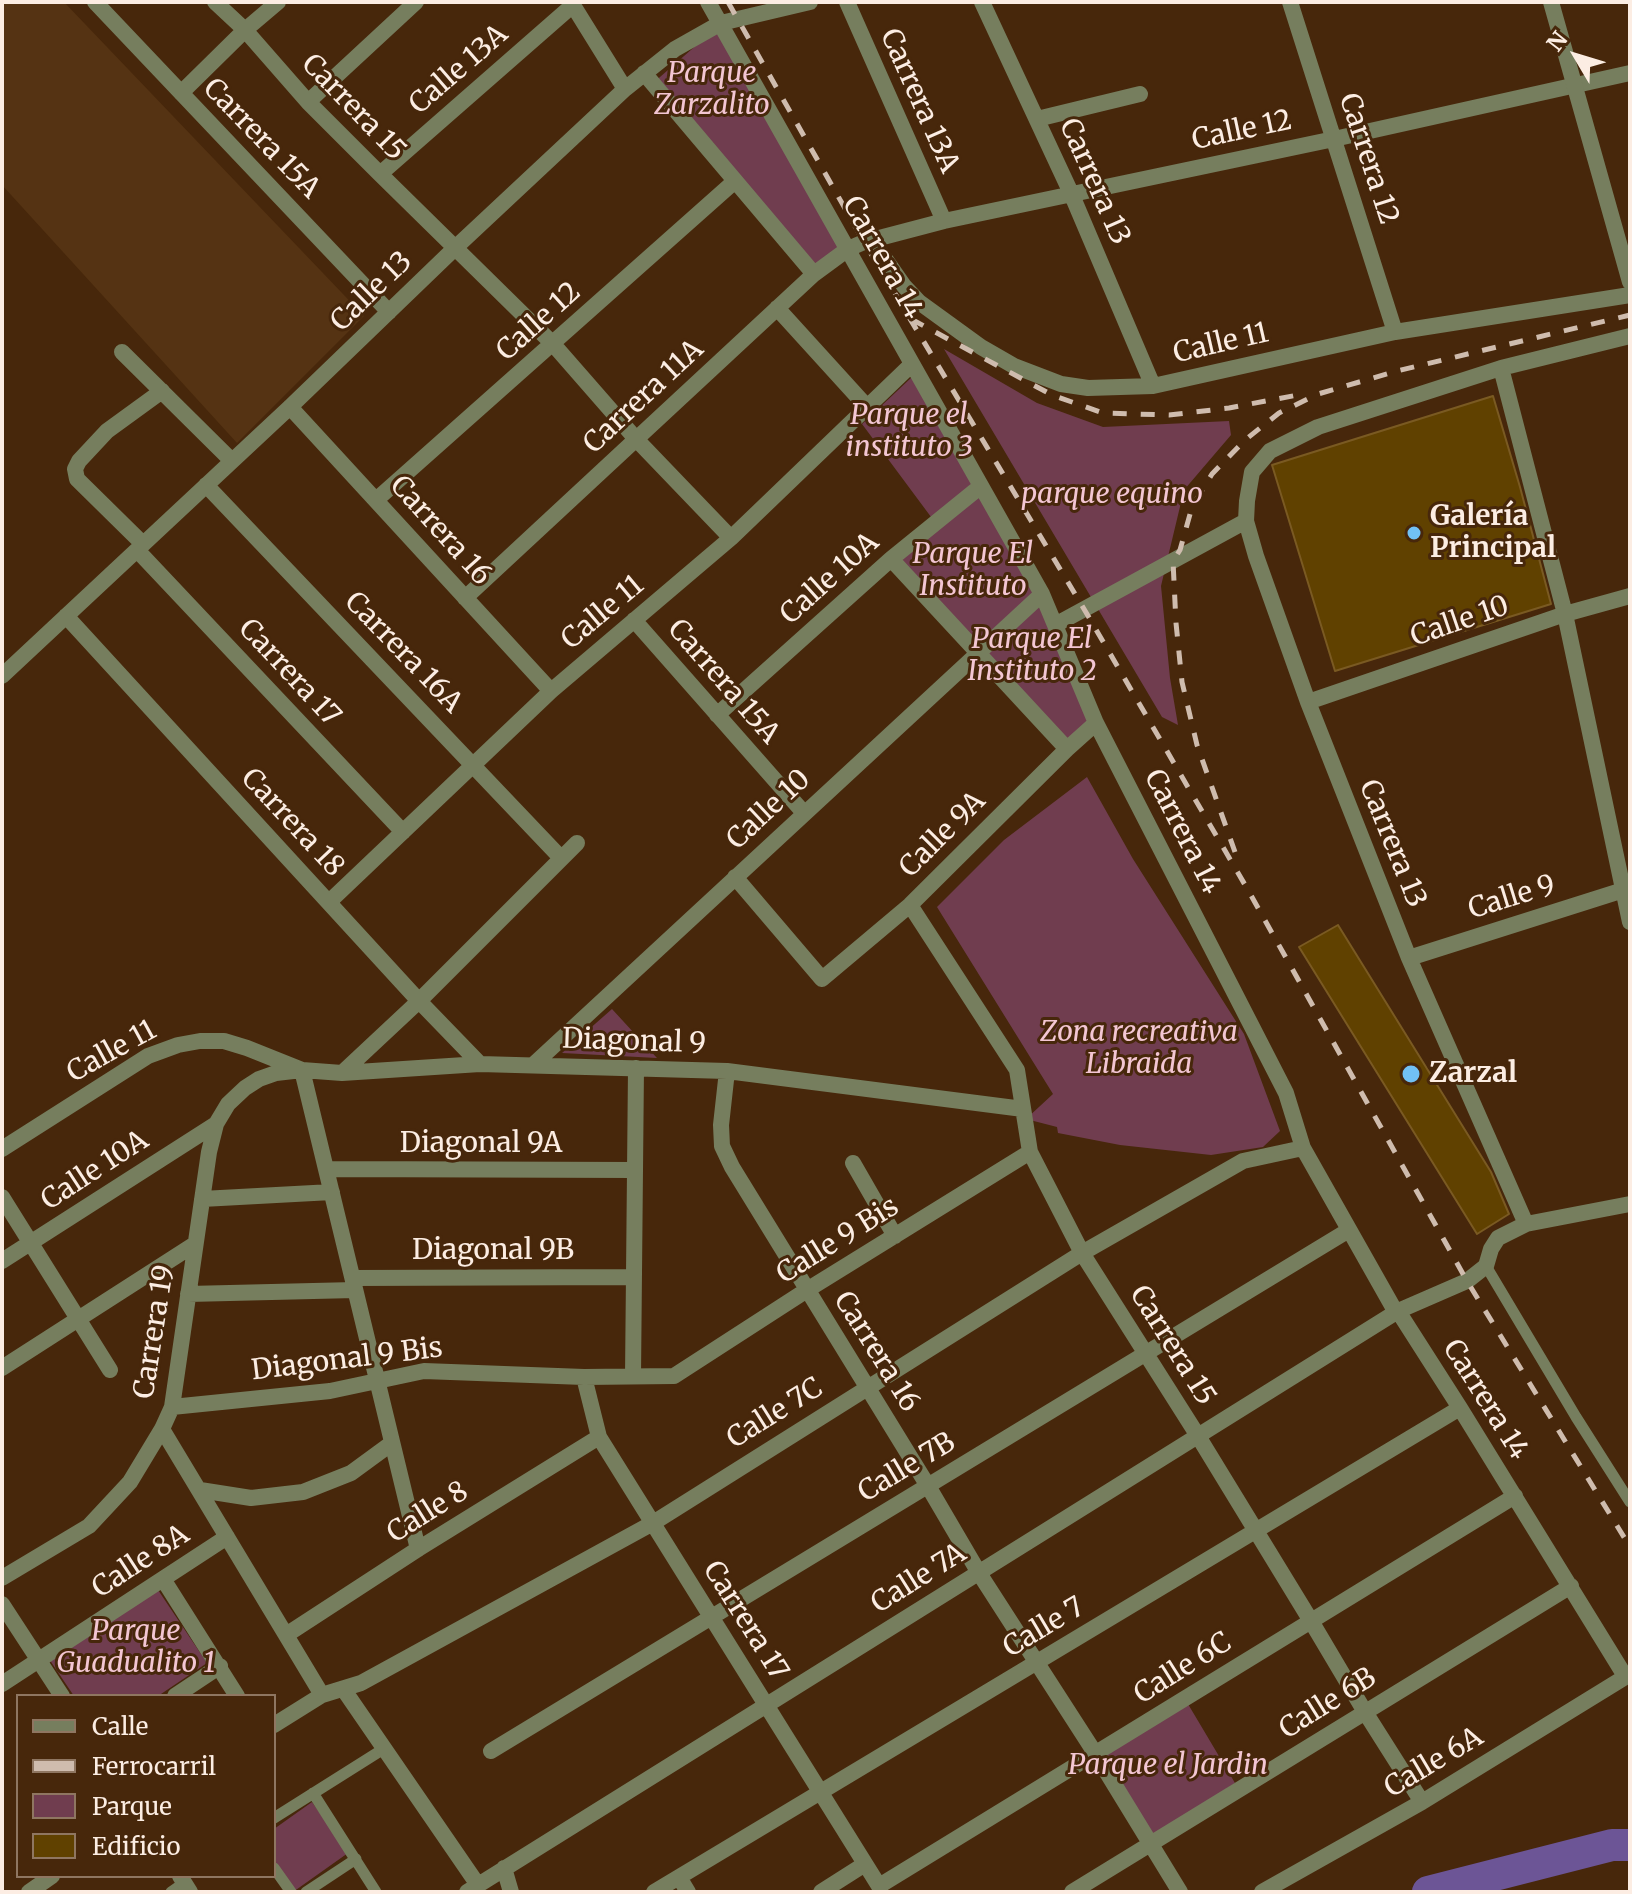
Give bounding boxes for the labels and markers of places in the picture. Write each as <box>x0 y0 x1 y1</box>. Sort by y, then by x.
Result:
place label: Galería Principal <box>1430 500 1556 566</box>
marker: Galería Principal <box>1405 524 1423 542</box>
place label: Zarzal <box>1429 1057 1517 1091</box>
marker: Zarzal <box>1400 1063 1422 1085</box>

